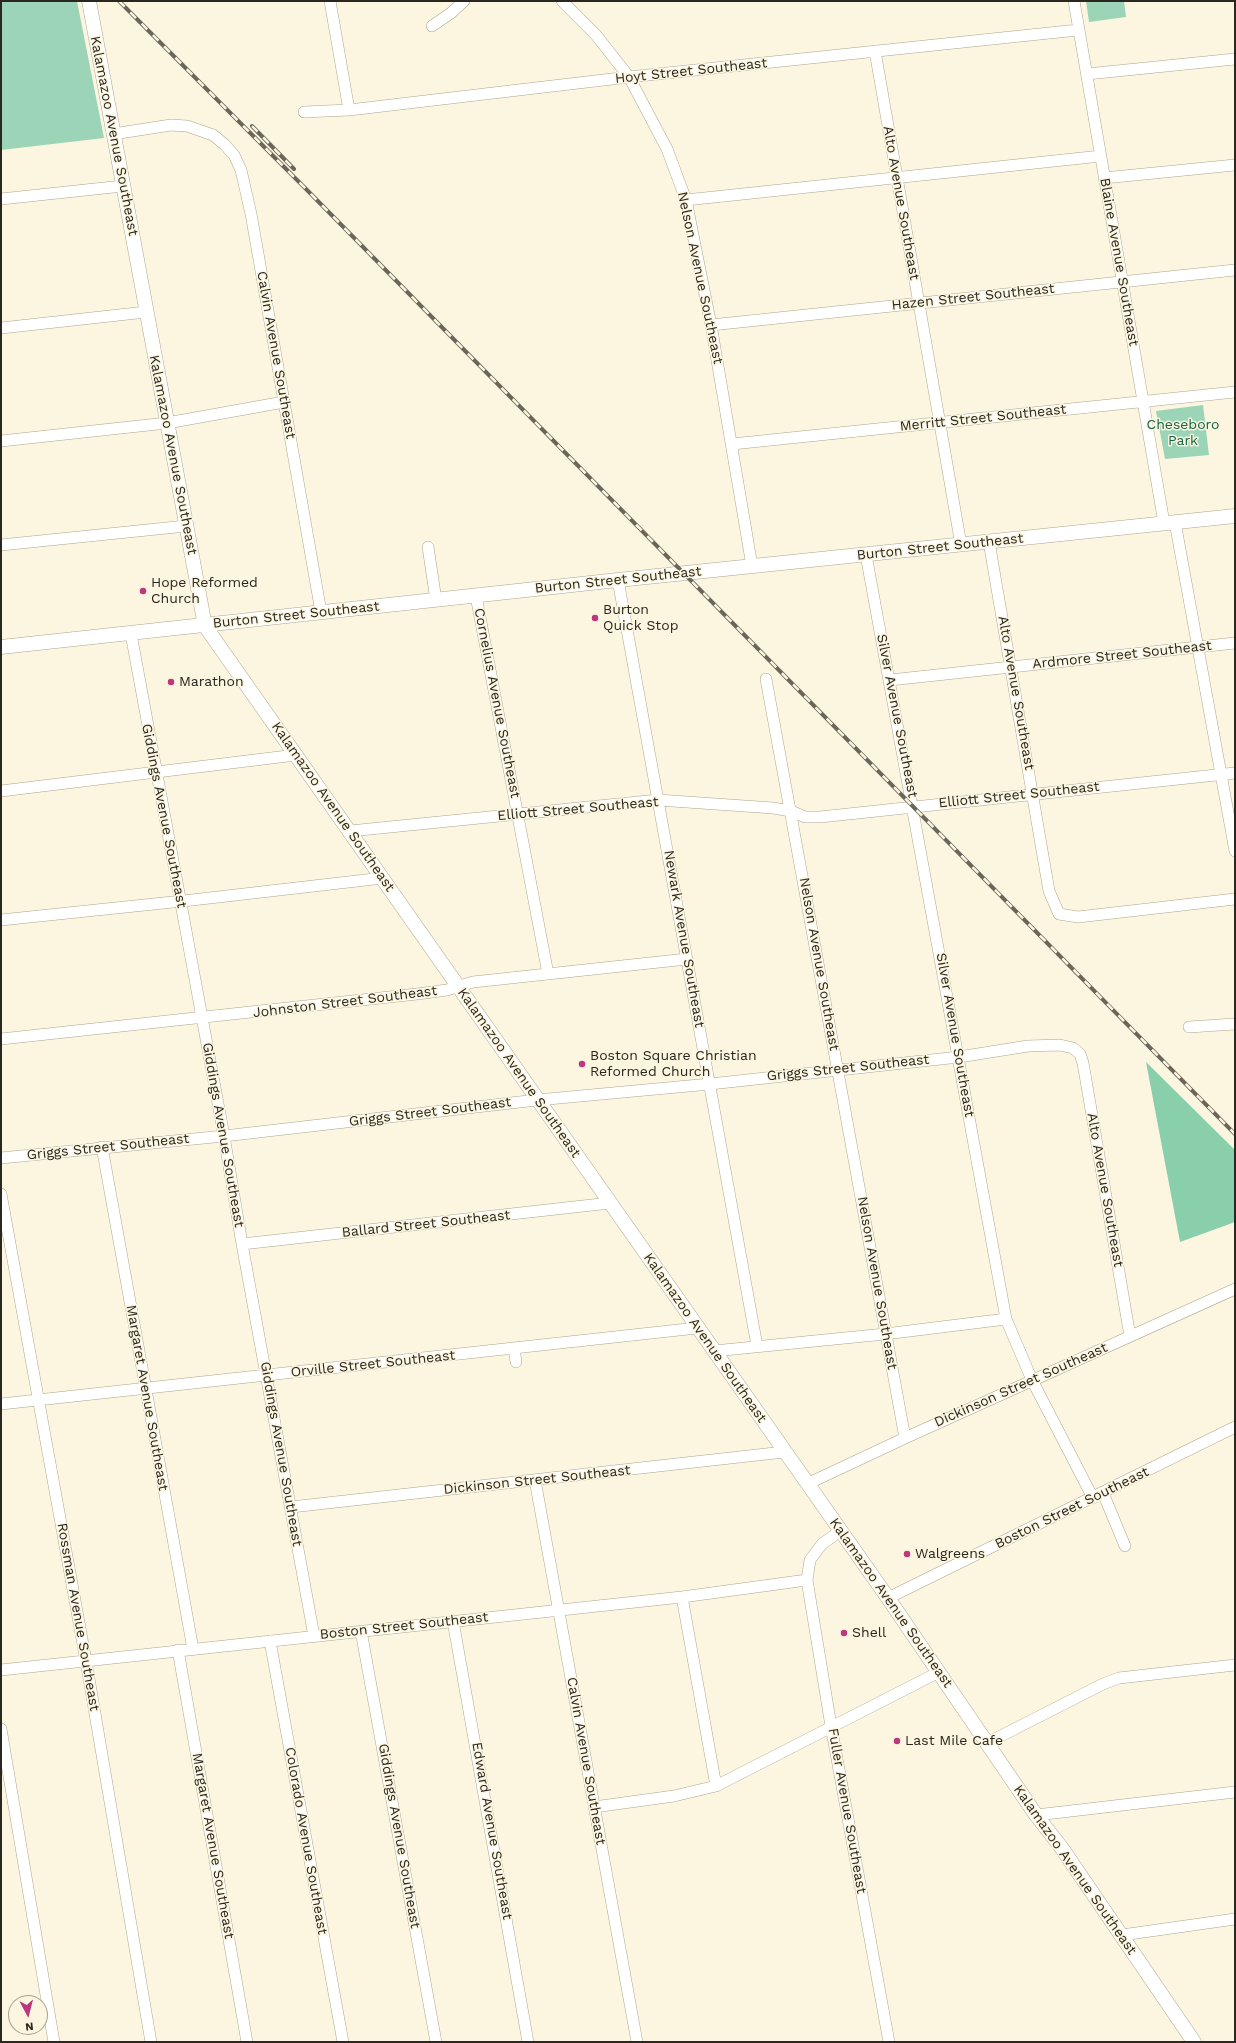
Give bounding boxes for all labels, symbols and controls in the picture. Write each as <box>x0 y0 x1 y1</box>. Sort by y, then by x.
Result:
street label: Kalamazoo Avenue Southeast <box>86 35 142 237</box>
street label: Hoyt Street Southeast <box>614 55 768 87</box>
street label: Alto Avenue Southeast <box>879 125 923 281</box>
street label: Blaine Avenue Southeast <box>1096 177 1142 347</box>
street label: Nelson Avenue Southeast <box>674 190 726 366</box>
street label: Calvin Avenue Southeast <box>253 270 299 440</box>
street label: Hazen Street Southeast <box>891 280 1055 314</box>
street label: Kalamazoo Avenue Southeast <box>145 354 201 556</box>
street label: Merritt Street Southeast <box>899 401 1067 435</box>
park label: Cheseboro Park <box>1147 417 1219 450</box>
street label: Burton Street Southeast <box>856 530 1024 564</box>
street label: Burton Street Southeast <box>534 563 702 597</box>
place label: Hope Reformed Church <box>151 575 258 608</box>
marker: Hope Reformed Church <box>138 586 148 596</box>
street label: Burton Street Southeast <box>212 598 380 632</box>
place label: Burton Quick Stop <box>603 602 678 634</box>
street label: Cornelius Avenue Southeast <box>470 607 524 799</box>
marker: Burton Quick Stop <box>590 613 600 623</box>
street label: Alto Avenue Southeast <box>994 615 1038 771</box>
street label: Silver Avenue Southeast <box>873 633 921 799</box>
street label: Ardmore Street Southeast <box>1031 637 1213 673</box>
place label: Marathon <box>179 674 244 690</box>
marker: Marathon <box>166 677 176 687</box>
street label: Kalamazoo Avenue Southeast <box>268 719 398 895</box>
street label: Giddings Avenue Southeast <box>138 722 190 910</box>
street label: Elliott Street Southeast <box>938 778 1100 812</box>
street label: Elliott Street Southeast <box>497 794 659 824</box>
street label: Newark Avenue Southeast <box>660 849 708 1029</box>
street label: Nelson Avenue Southeast <box>795 876 843 1052</box>
street label: Silver Avenue Southeast <box>932 952 978 1118</box>
street label: Johnston Street Southeast <box>252 982 438 1022</box>
street label: Kalamazoo Avenue Southeast <box>454 985 584 1161</box>
street label: Giddings Avenue Southeast <box>198 1041 248 1229</box>
place label: Boston Square Christian Reformed Church <box>590 1048 757 1080</box>
street label: Griggs Street Southeast <box>766 1051 930 1085</box>
marker: Boston Square Christian Reformed Church <box>577 1059 587 1069</box>
street label: Griggs Street Southeast <box>348 1094 512 1130</box>
street label: Alto Avenue Southeast <box>1083 1112 1127 1268</box>
street label: Griggs Street Southeast <box>26 1130 190 1164</box>
street label: Nelson Avenue Southeast <box>853 1195 901 1371</box>
street label: Ballard Street Southeast <box>341 1207 511 1241</box>
street label: Kalamazoo Avenue Southeast <box>640 1250 770 1426</box>
street label: Margaret Avenue Southeast <box>122 1304 172 1492</box>
street label: Dickinson Street Southeast <box>932 1339 1110 1431</box>
street label: Orville Street Southeast <box>290 1347 456 1381</box>
street label: Giddings Avenue Southeast <box>256 1360 306 1548</box>
street label: Dickinson Street Southeast <box>443 1462 631 1498</box>
street label: Boston Street Southeast <box>992 1463 1152 1553</box>
street label: Kalamazoo Avenue Southeast <box>826 1515 956 1691</box>
street label: Rossman Avenue Southeast <box>53 1521 103 1713</box>
place label: Walgreens <box>915 1546 985 1562</box>
marker: Walgreens <box>902 1549 912 1559</box>
street label: Boston Street Southeast <box>319 1609 489 1643</box>
place label: Shell <box>852 1625 886 1641</box>
marker: Shell <box>839 1628 849 1638</box>
street label: Calvin Avenue Southeast <box>563 1676 609 1846</box>
street label: Fuller Avenue Southeast <box>824 1727 870 1895</box>
place label: Last Mile Cafe <box>905 1733 1003 1749</box>
marker: Last Mile Cafe <box>892 1736 902 1746</box>
street label: Edward Avenue Southeast <box>468 1741 516 1921</box>
street label: Giddings Avenue Southeast <box>374 1742 424 1930</box>
street label: Colorado Avenue Southeast <box>281 1746 331 1936</box>
street label: Margaret Avenue Southeast <box>188 1752 238 1940</box>
street label: Kalamazoo Avenue Southeast <box>1010 1782 1140 1958</box>
north arrow <box>8 1995 48 2035</box>
text: N <box>25 2019 34 2033</box>

